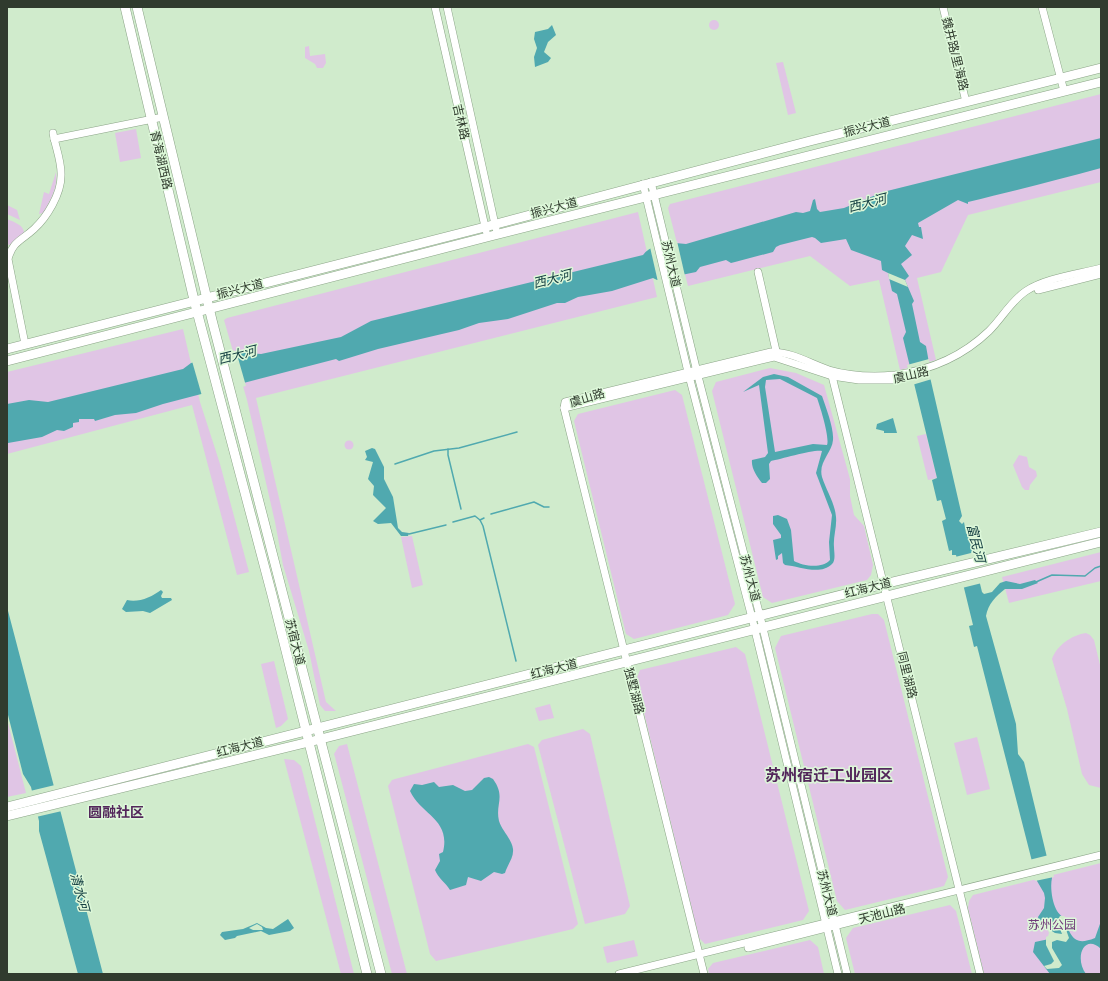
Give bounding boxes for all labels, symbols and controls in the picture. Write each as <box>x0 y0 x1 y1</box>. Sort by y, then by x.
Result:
street label: 魏井路/里海路 <box>939 16 971 92</box>
street label: 吉林路 <box>450 103 472 141</box>
street label: 振兴大道 <box>842 114 892 140</box>
street label: 青海湖西路 <box>147 129 175 191</box>
water label: 西大河 <box>846 190 891 215</box>
street label: 振兴大道 <box>529 195 579 221</box>
street label: 苏州大道 <box>659 239 683 289</box>
water label: 西大河 <box>531 266 576 291</box>
street label: 振兴大道 <box>215 276 265 302</box>
water label: 西大河 <box>216 342 261 367</box>
street label: 虞山路 <box>892 364 930 386</box>
street label: 虞山路 <box>568 386 606 410</box>
water label: 富民河 <box>964 522 989 567</box>
street label: 苏州大道 <box>737 553 763 603</box>
street label: 红海大道 <box>843 575 893 601</box>
street label: 苏宿大道 <box>282 617 308 667</box>
street label: 同里湖路 <box>894 650 920 700</box>
street label: 红海大道 <box>529 656 579 682</box>
street label: 独墅湖路 <box>621 666 647 716</box>
street label: 红海大道 <box>215 734 265 760</box>
district label: 苏州宿迁工业园区 <box>765 766 893 784</box>
district label: 圆融社区 <box>88 804 144 820</box>
street label: 苏州大道 <box>814 868 840 918</box>
water label: 清水河 <box>68 871 93 916</box>
street label: 天池山路 <box>857 901 907 927</box>
park label: 苏州公园 <box>1028 918 1076 932</box>

